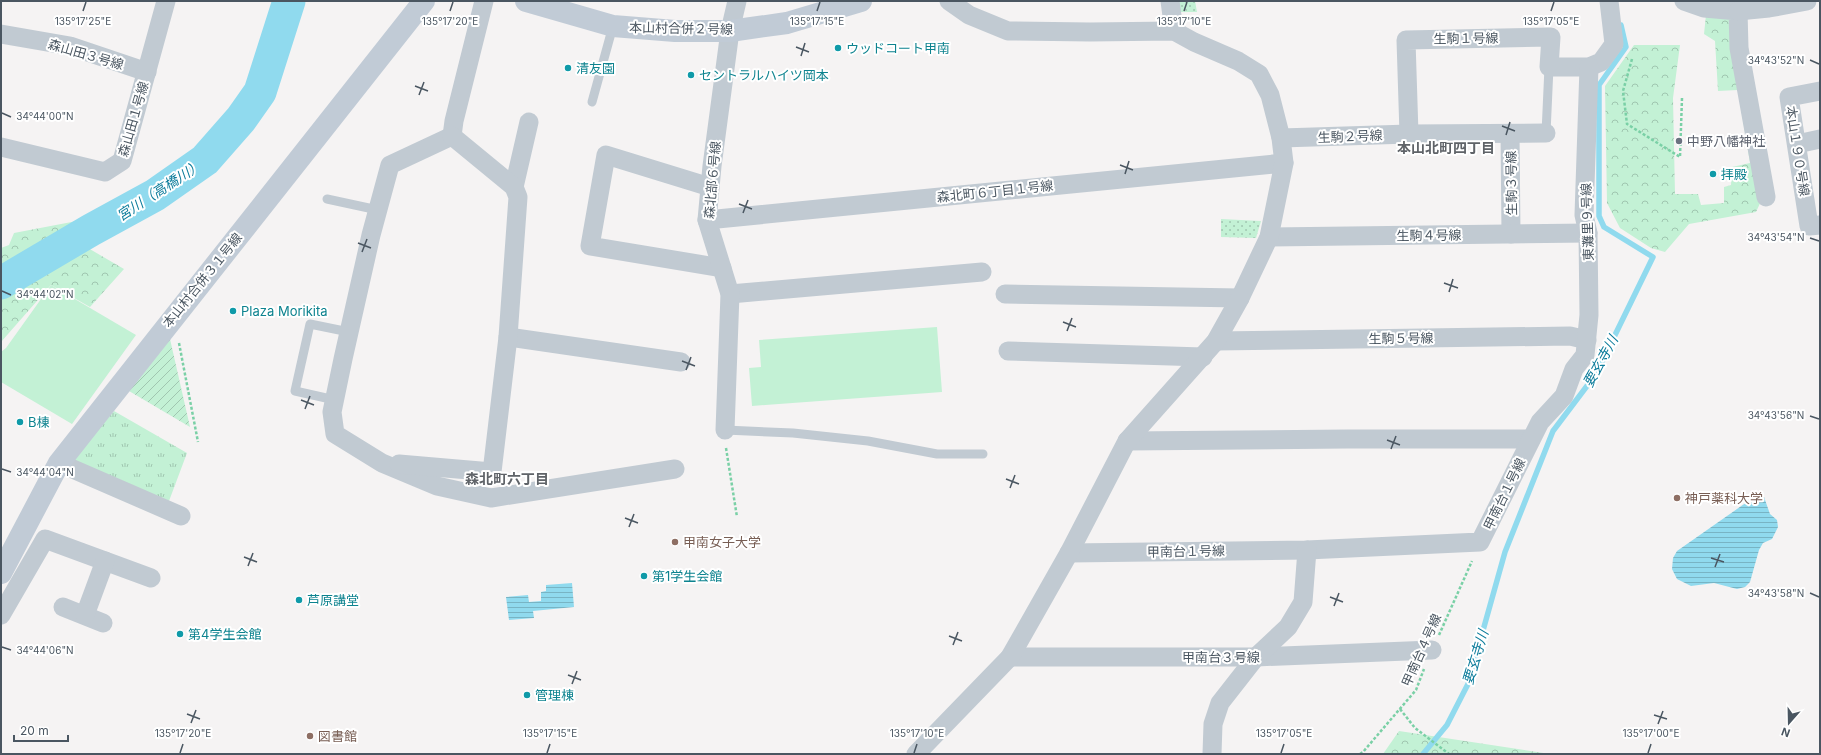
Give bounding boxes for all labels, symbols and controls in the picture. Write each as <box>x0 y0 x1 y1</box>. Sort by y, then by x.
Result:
text: 135°17'25"E <box>55 15 111 27</box>
text: 135°17'20"E <box>422 15 478 27</box>
text: 135°17'15"E <box>790 15 844 27</box>
text: 135°17'10"E <box>1157 15 1211 27</box>
text: 135°17'05"E <box>1523 15 1579 27</box>
street label: 本山村合併２号線 <box>629 19 733 37</box>
street label: 生駒１号線 <box>1433 29 1499 47</box>
street label: 森山田３号線 <box>46 36 126 72</box>
place label: ウッドコート甲南 <box>846 40 950 56</box>
marker: ウッドコート甲南 <box>833 43 843 53</box>
text: 34°43'52"N <box>1748 54 1804 66</box>
place label: 清友園 <box>576 60 615 76</box>
marker: 清友園 <box>563 63 573 73</box>
place label: セントラルハイツ岡本 <box>699 67 829 83</box>
marker: セントラルハイツ岡本 <box>686 70 696 80</box>
street label: 森山田１号線 <box>115 79 151 159</box>
street label: 本山１９０号線 <box>1783 105 1813 197</box>
text: 34°44'00"N <box>16 110 74 122</box>
street label: 生駒２号線 <box>1317 127 1383 145</box>
place label: 中野八幡神社 <box>1687 133 1765 149</box>
marker: 中野八幡神社 <box>1674 136 1684 146</box>
district label: 本山北町四丁目 <box>1397 139 1495 156</box>
street label: 森北部６号線 <box>701 140 723 220</box>
street label: 生駒３号線 <box>1502 150 1520 216</box>
water label: 宮川（高橋川） <box>113 156 205 224</box>
place label: 拝殿 <box>1721 166 1747 182</box>
marker: 拝殿 <box>1708 169 1718 179</box>
street label: 森北町６丁目１号線 <box>936 177 1054 205</box>
street label: 東灘里９号線 <box>1578 183 1596 261</box>
street label: 生駒４号線 <box>1396 226 1462 244</box>
street label: 本山村合併３１号線 <box>159 229 245 331</box>
text: 34°43'54"N <box>1748 231 1804 243</box>
text: 34°44'02"N <box>16 288 74 300</box>
place label: Plaza Morikita <box>241 303 328 319</box>
marker: Plaza Morikita <box>228 306 238 316</box>
street label: 生駒５号線 <box>1368 329 1434 347</box>
water label: 要玄寺川 <box>1579 331 1622 390</box>
text: 34°43'56"N <box>1748 409 1804 421</box>
place label: B棟 <box>28 414 50 430</box>
marker: B棟 <box>15 417 25 427</box>
street label: 甲南台１号線 <box>1480 455 1528 533</box>
text: 34°44'04"N <box>16 466 74 478</box>
district label: 森北町六丁目 <box>465 470 549 487</box>
place label: 神戸薬科大学 <box>1685 490 1763 506</box>
marker: 神戸薬科大学 <box>1672 493 1682 503</box>
place label: 甲南女子大学 <box>683 534 761 550</box>
marker: 甲南女子大学 <box>670 537 680 547</box>
street label: 甲南台１号線 <box>1147 542 1225 560</box>
place label: 第1学生会館 <box>652 568 722 584</box>
marker: 第1学生会館 <box>639 571 649 581</box>
text: 34°43'58"N <box>1748 587 1804 599</box>
place label: 芦原講堂 <box>307 592 359 608</box>
marker: 芦原講堂 <box>294 595 304 605</box>
street label: 甲南台４号線 <box>1398 611 1444 689</box>
place label: 第4学生会館 <box>188 626 261 642</box>
water label: 要玄寺川 <box>1459 626 1492 686</box>
marker: 第4学生会館 <box>175 629 185 639</box>
text: 34°44'06"N <box>16 644 74 656</box>
street label: 甲南台３号線 <box>1182 649 1260 665</box>
place label: 管理棟 <box>535 687 574 703</box>
marker: 管理棟 <box>522 690 532 700</box>
north arrow <box>1769 703 1809 743</box>
scale bar <box>14 717 68 743</box>
text: 20 m <box>20 723 49 738</box>
text: N <box>1779 724 1792 740</box>
text: 135°17'20"E <box>155 727 211 739</box>
text: 135°17'15"E <box>523 727 577 739</box>
text: 135°17'10"E <box>890 727 944 739</box>
text: 135°17'05"E <box>1256 727 1312 739</box>
text: 135°17'00"E <box>1623 727 1679 739</box>
place label: 図書館 <box>318 728 357 744</box>
marker: 図書館 <box>305 731 315 741</box>

